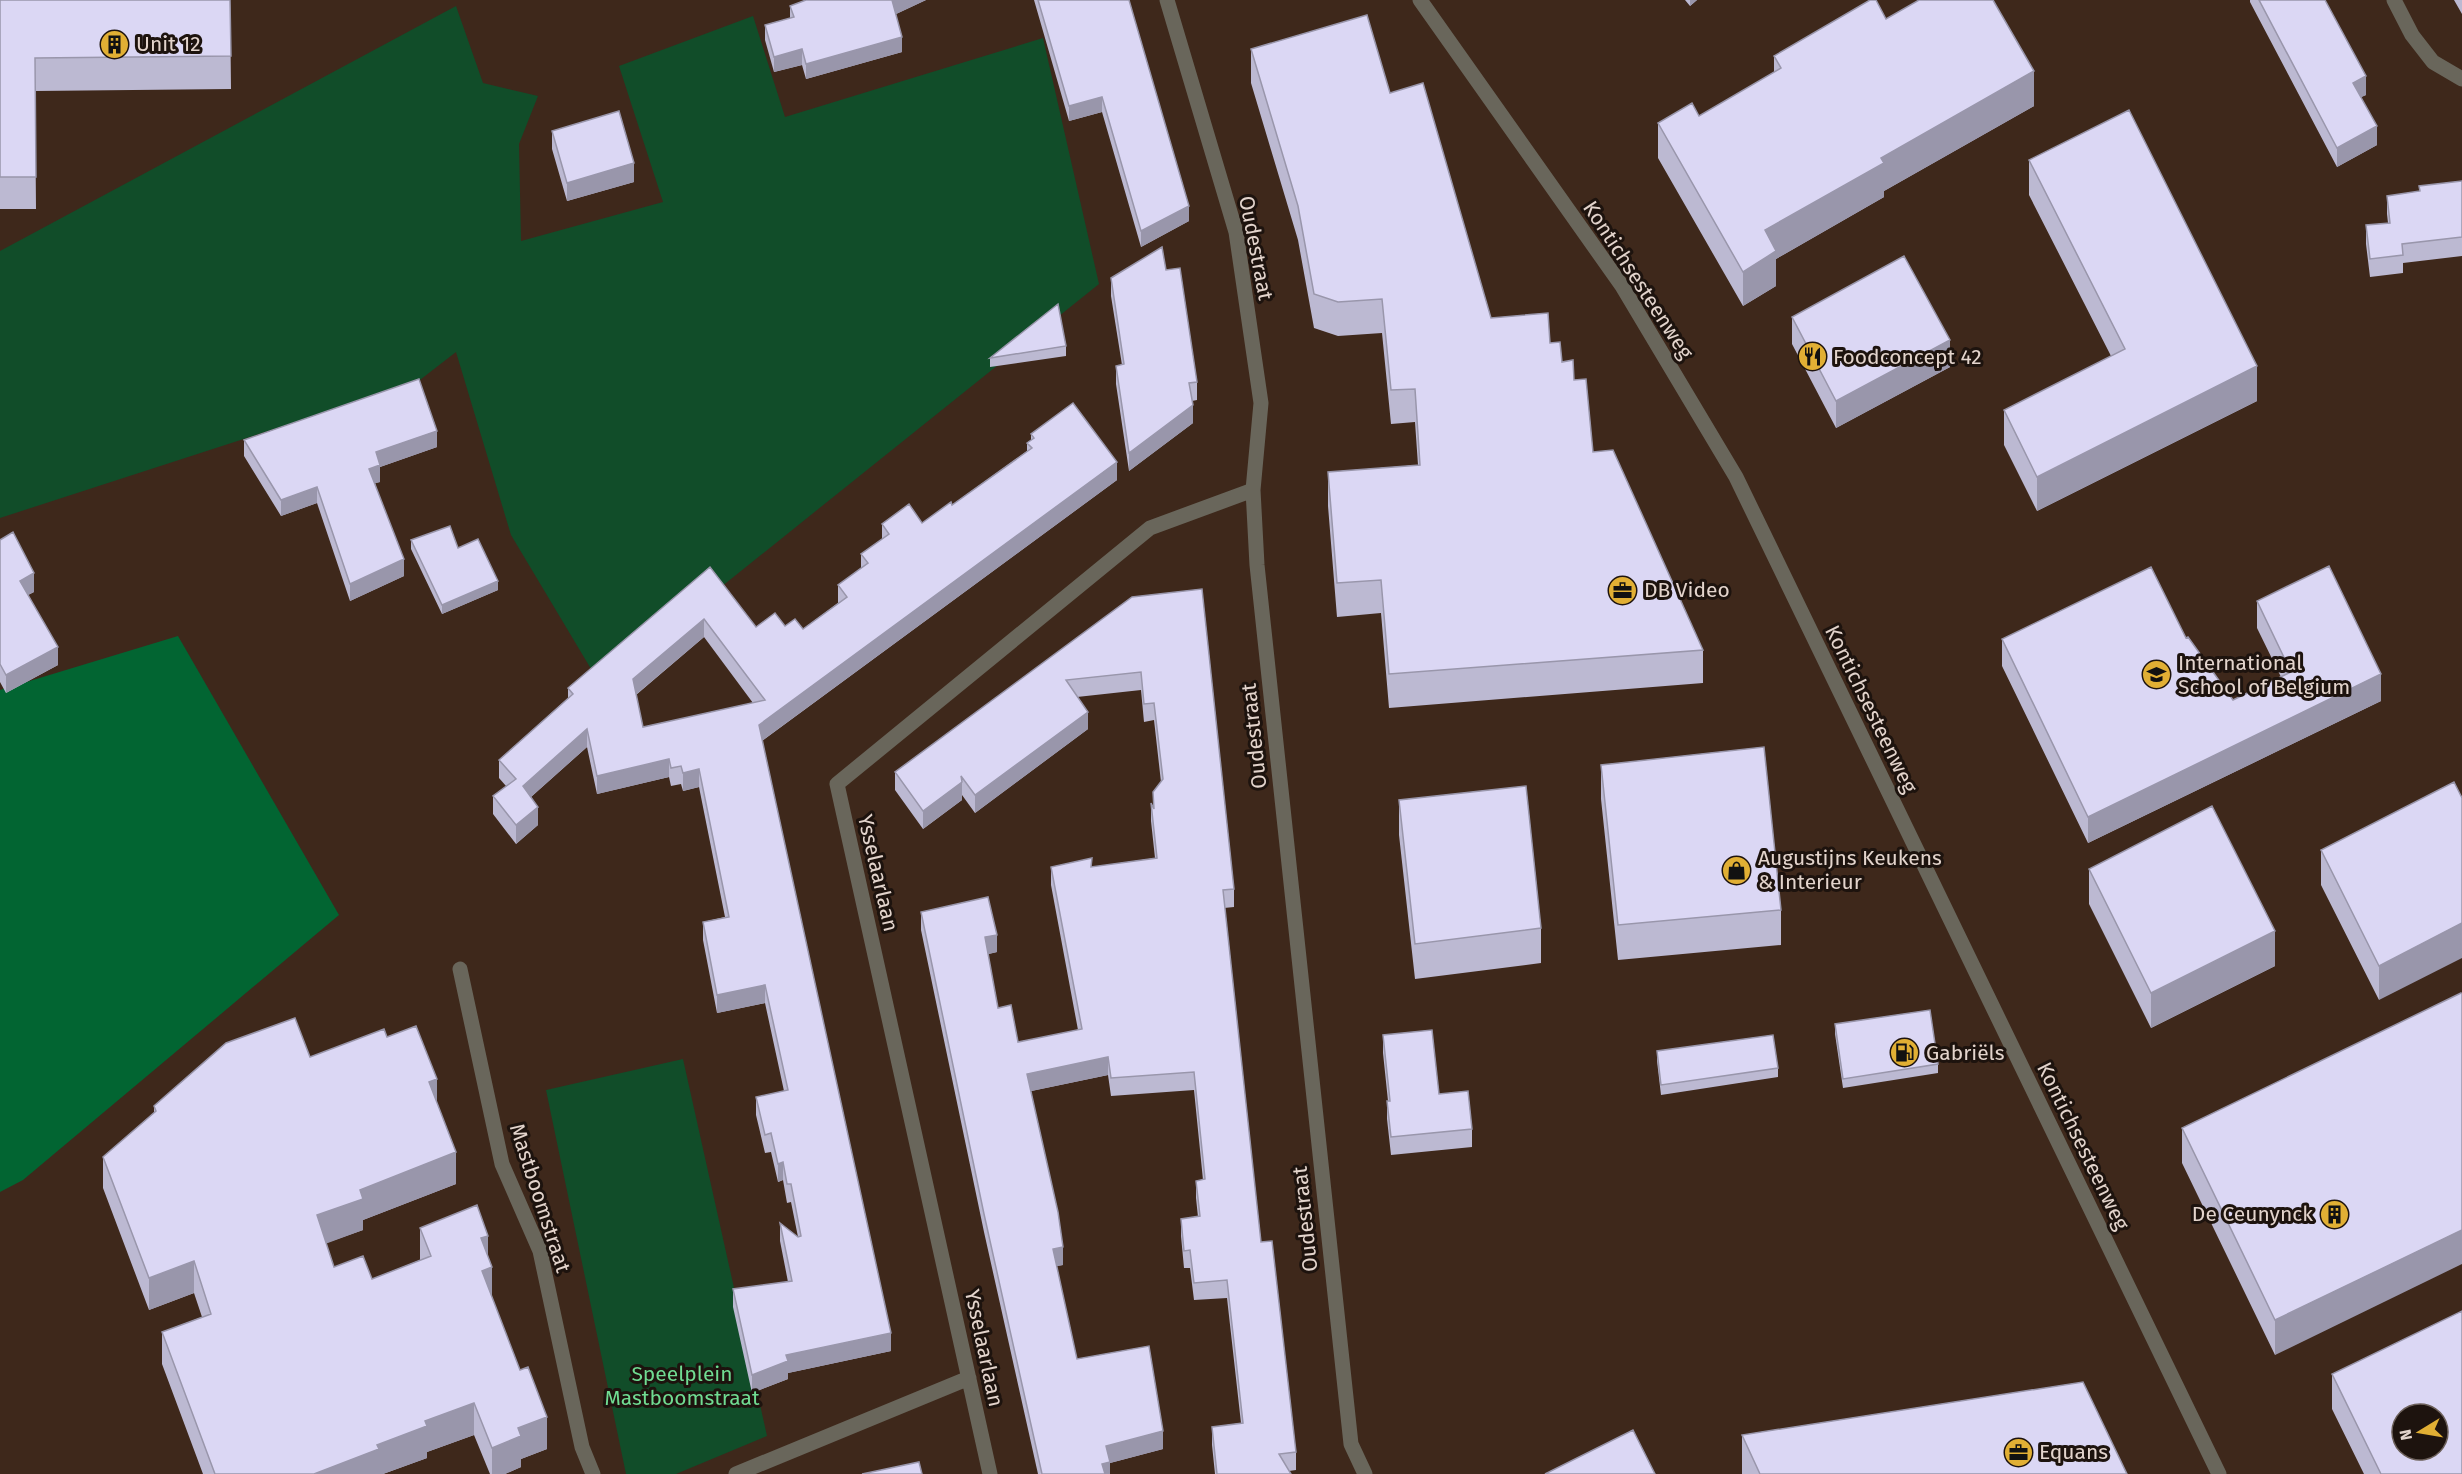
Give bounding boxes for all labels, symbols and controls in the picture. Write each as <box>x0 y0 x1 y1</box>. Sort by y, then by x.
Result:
building icon: Unit 12 <box>99 28 131 60</box>
place label: Unit 12 <box>136 31 201 57</box>
street label: Oudestraat <box>1233 194 1279 303</box>
street label: Kontichsesteenweg <box>1577 196 1699 364</box>
restaurant icon: Foodconcept 42 <box>1796 341 1828 373</box>
place label: Foodconcept 42 <box>1833 344 1982 370</box>
office icon: DB Video <box>1607 574 1639 606</box>
place label: DB Video <box>1644 577 1730 603</box>
street label: Kontichsesteenweg <box>1819 621 1923 797</box>
place label: International School of Belgium <box>2178 650 2350 700</box>
school or university icon: International School of Belgium <box>2141 659 2173 691</box>
street label: Oudestraat <box>1235 682 1272 790</box>
street label: Ysselaarlaan <box>852 812 904 934</box>
place label: Augustijns Keukens & Interieur <box>1758 845 1942 895</box>
shop icon: Augustijns Keukens & Interieur <box>1721 854 1753 886</box>
fuel station icon: Gabriëls <box>1889 1037 1921 1069</box>
place label: Gabriëls <box>1926 1040 2005 1066</box>
street label: Kontichsesteenweg <box>2031 1058 2135 1234</box>
street label: Mastboomstraat <box>504 1120 576 1276</box>
street label: Oudestraat <box>1286 1165 1323 1273</box>
building icon: De Ceunynck <box>2318 1198 2350 1230</box>
place label: De Ceunynck <box>2192 1201 2313 1227</box>
street label: Ysselaarlaan <box>959 1287 1009 1409</box>
park label: Speelplein Mastboomstraat <box>604 1361 760 1411</box>
north arrow <box>2390 1402 2450 1462</box>
text: N <box>2395 1428 2416 1442</box>
office icon: Equans <box>2002 1436 2034 1468</box>
place label: Equans <box>2039 1439 2108 1465</box>

